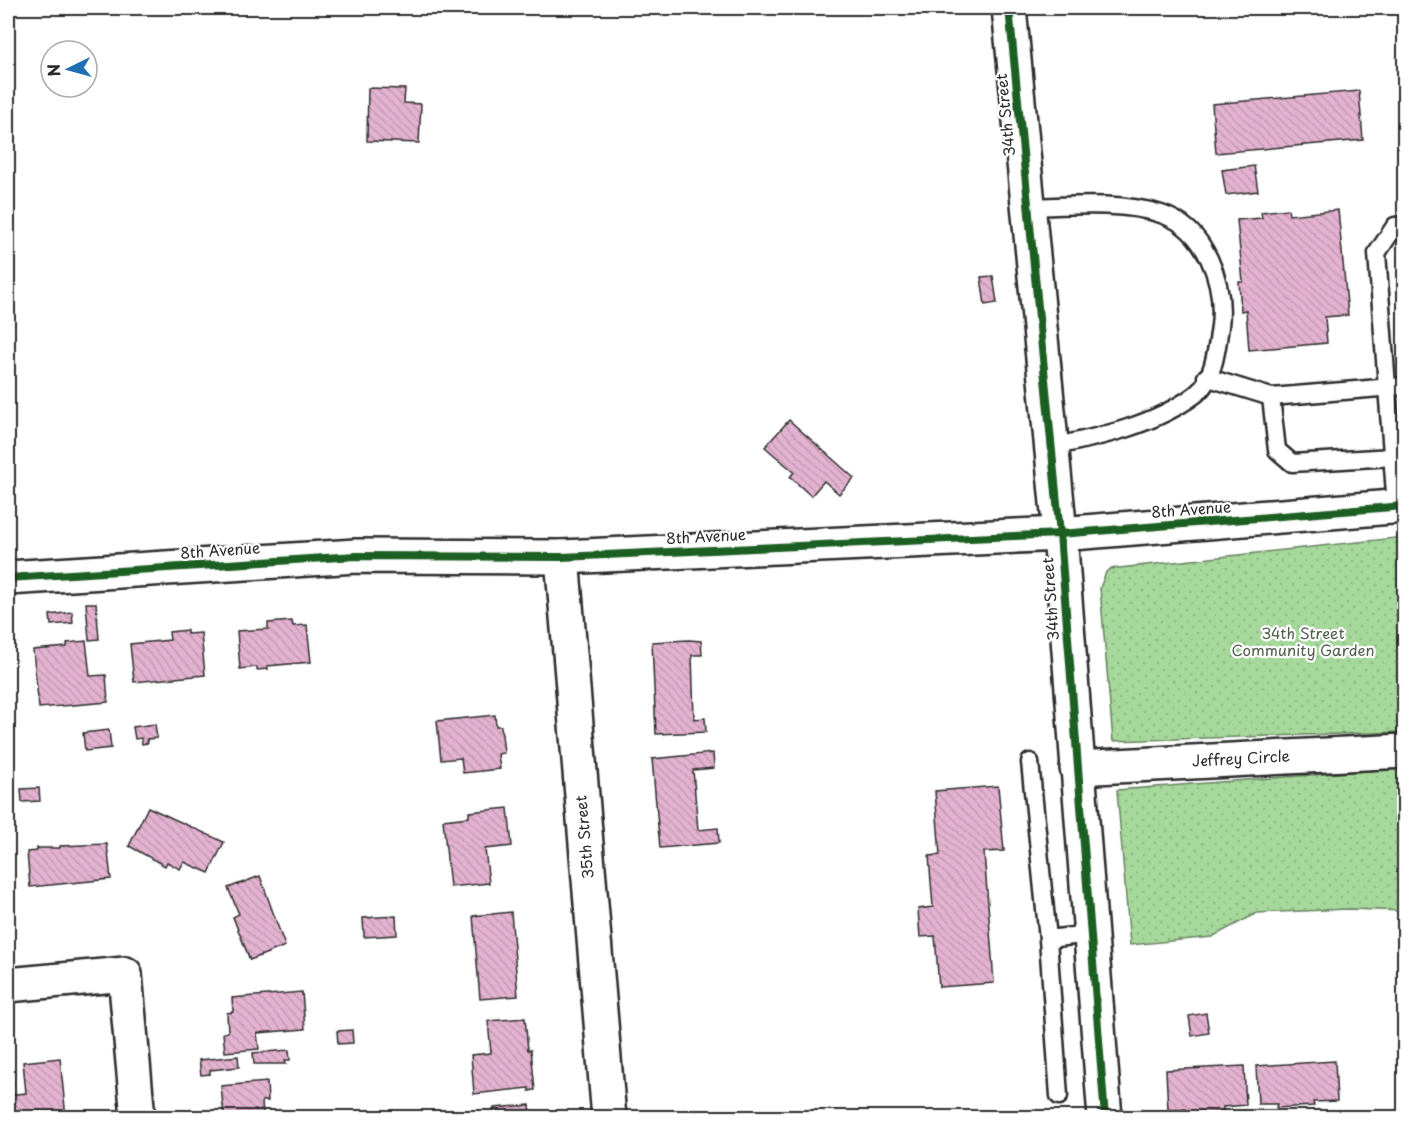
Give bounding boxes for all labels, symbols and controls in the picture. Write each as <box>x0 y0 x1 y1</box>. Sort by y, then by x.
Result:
north arrow <box>39 39 99 99</box>
text: N <box>41 63 66 78</box>
street label: 34th Street <box>989 73 1020 158</box>
street label: 8th Avenue <box>1150 494 1232 523</box>
street label: 8th Avenue <box>665 522 747 549</box>
street label: 8th Avenue <box>179 535 261 564</box>
street label: 34th Street <box>1035 557 1064 641</box>
park label: 34th Street Community Garden <box>1232 621 1374 661</box>
street label: Jeffrey Circle <box>1191 743 1291 772</box>
street label: 35th Street <box>568 794 599 880</box>

